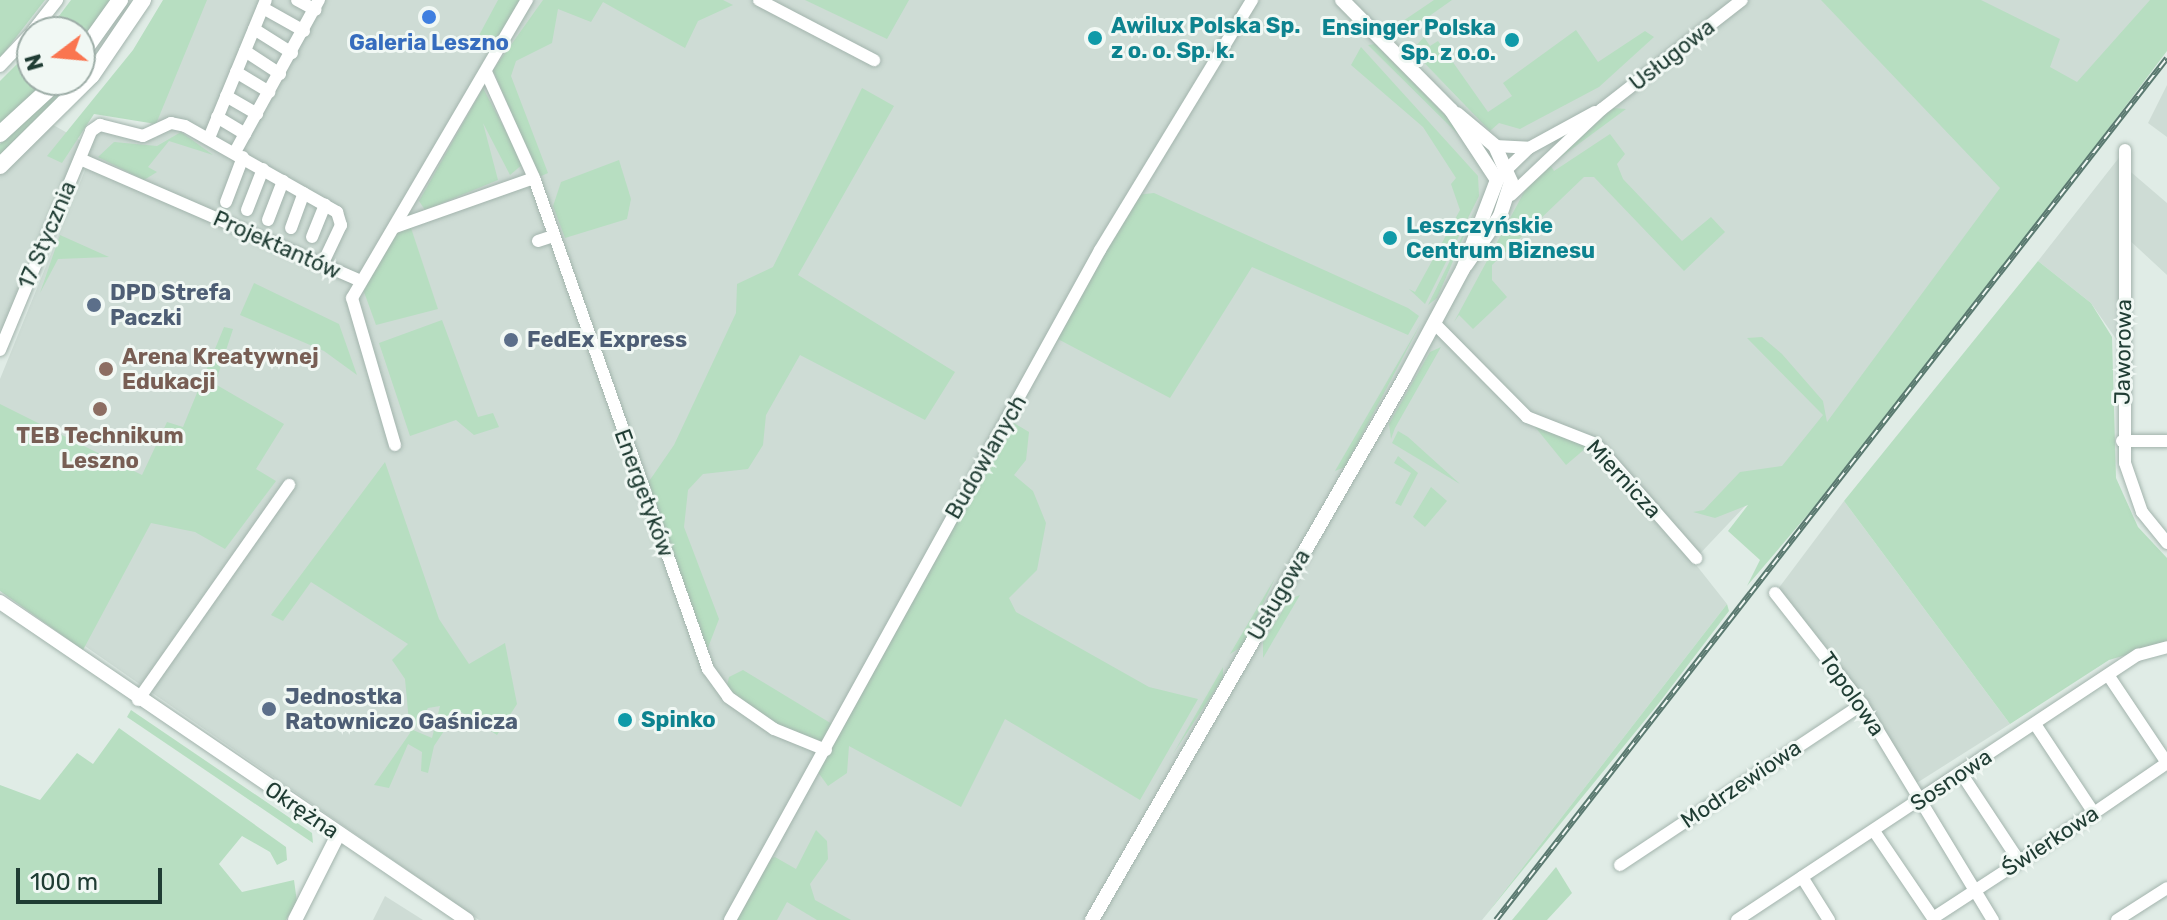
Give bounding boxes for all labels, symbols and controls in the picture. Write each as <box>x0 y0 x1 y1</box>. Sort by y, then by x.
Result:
marker: Galeria Leszno <box>420 8 438 26</box>
place label: Awilux Polska Sp. z o. o. Sp. k. <box>1111 12 1300 64</box>
place label: Ensinger Polska Sp. z o.o. <box>1321 14 1496 66</box>
street label: Usługowa <box>1624 14 1720 96</box>
north arrow <box>16 16 96 96</box>
marker: Awilux Polska Sp. z o. o. Sp. k. <box>1086 29 1104 47</box>
place label: Galeria Leszno <box>349 30 509 56</box>
marker: Ensinger Polska Sp. z o.o. <box>1503 31 1521 49</box>
text: N <box>19 51 50 74</box>
street label: 17 Stycznia <box>13 177 81 293</box>
street label: Projektantów <box>209 205 345 285</box>
place label: Leszczyńskie Centrum Biznesu <box>1406 212 1595 264</box>
marker: Leszczyńskie Centrum Biznesu <box>1381 229 1399 247</box>
place label: DPD Strefa Paczki <box>110 279 231 330</box>
marker: DPD Strefa Paczki <box>85 296 103 314</box>
street label: Jaworowa <box>2109 299 2137 405</box>
place label: FedEx Express <box>527 327 687 353</box>
marker: FedEx Express <box>502 331 520 349</box>
place label: Arena Kreatywnej Edukacji <box>122 343 319 394</box>
marker: Arena Kreatywnej Edukacji <box>97 360 115 378</box>
street label: Budowlanych <box>940 390 1032 524</box>
marker: TEB Technikum Leszno <box>91 400 109 418</box>
place label: TEB Technikum Leszno <box>16 422 184 474</box>
street label: Energetyków <box>609 426 679 560</box>
street label: Miernicza <box>1581 434 1667 524</box>
street label: Usługowa <box>1242 545 1316 645</box>
street label: Topolowa <box>1814 647 1890 741</box>
place label: Jednostka Ratowniczo Gaśnicza <box>285 683 518 734</box>
marker: Jednostka Ratowniczo Gaśnicza <box>260 700 278 718</box>
place label: Spinko <box>641 707 716 733</box>
marker: Spinko <box>616 711 634 729</box>
street label: Modrzewiowa <box>1676 734 1806 834</box>
street label: Sosnowa <box>1905 743 1997 817</box>
street label: Okrężna <box>260 776 344 844</box>
street label: Świerkowa <box>1997 800 2103 882</box>
scale bar <box>20 852 166 902</box>
text: 100 m <box>30 868 98 896</box>

